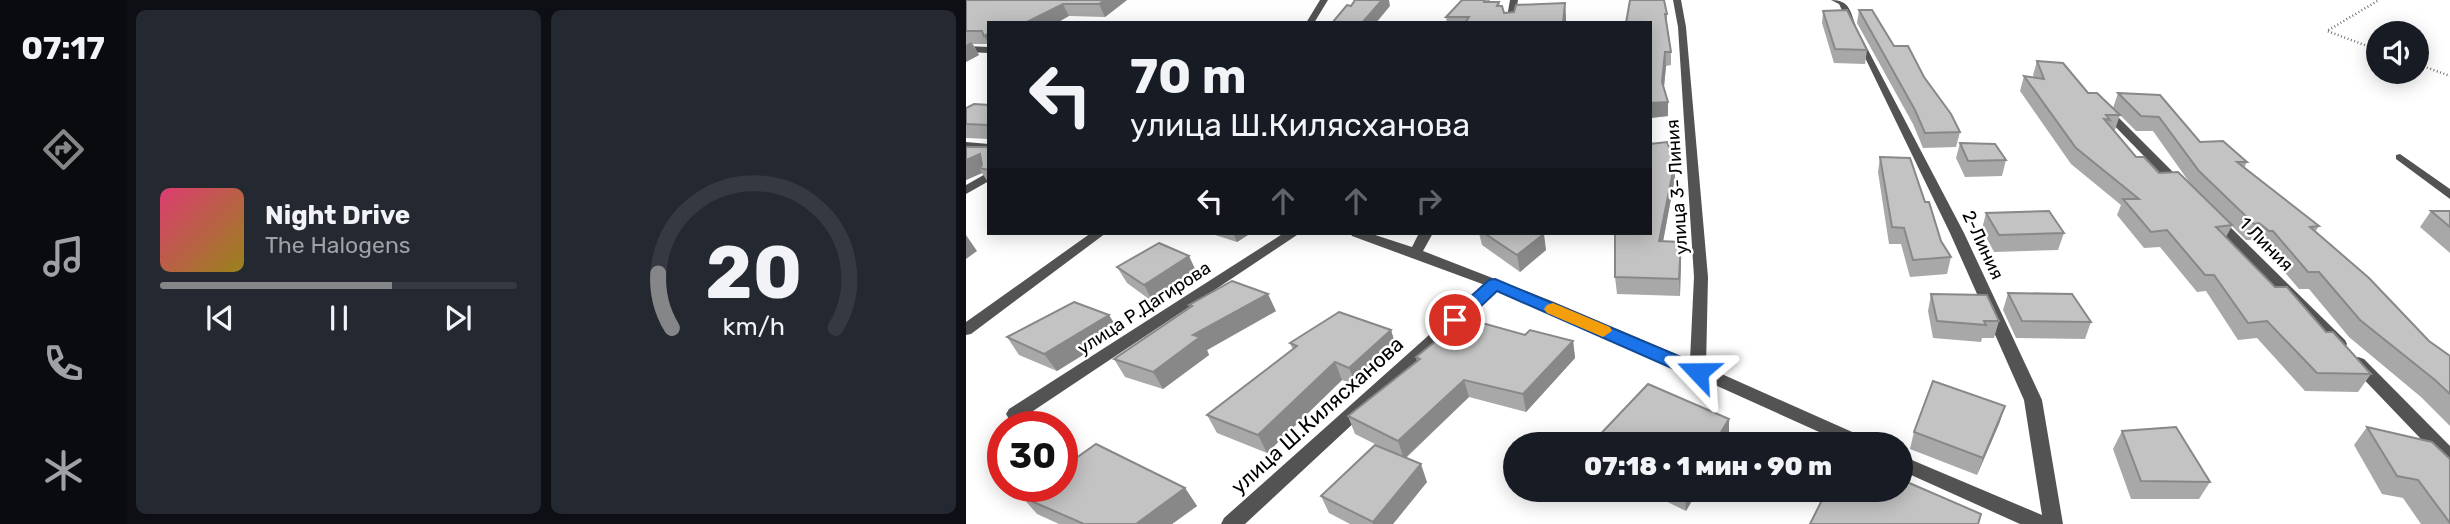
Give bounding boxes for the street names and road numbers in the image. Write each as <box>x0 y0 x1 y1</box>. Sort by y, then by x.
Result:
street label: улица 3- Линия <box>1661 119 1693 255</box>
street label: 2-Линия <box>1957 207 2009 283</box>
street label: 1 Линия <box>2234 212 2298 276</box>
street label: улица Р.Дагирова <box>1073 257 1215 359</box>
street label: улица Ш.Килясханова <box>1226 331 1408 499</box>

